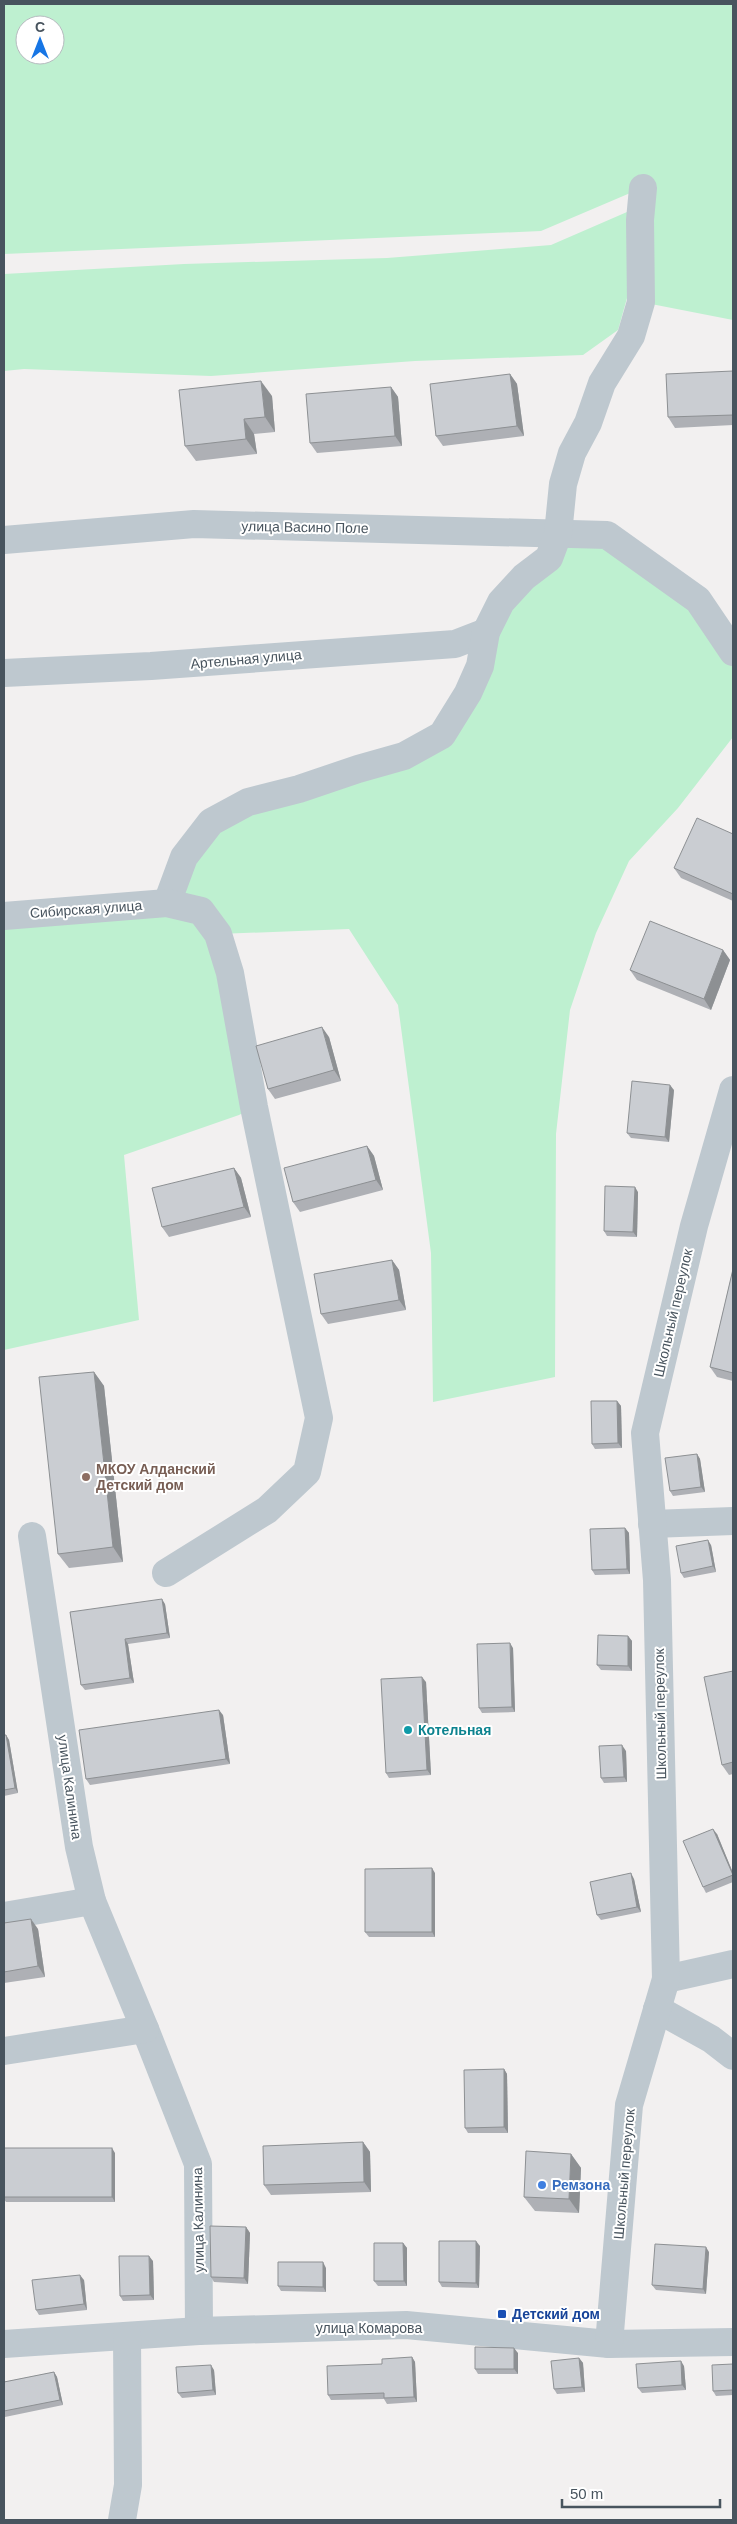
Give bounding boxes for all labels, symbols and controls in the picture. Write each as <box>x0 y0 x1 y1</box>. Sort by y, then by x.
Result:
north arrow <box>15 15 65 65</box>
text: С <box>35 19 45 35</box>
street label: улица Васино Поле <box>241 518 369 536</box>
street label: Артельная улица <box>190 646 302 672</box>
street label: Сибирская улица <box>29 897 143 921</box>
street label: Школьный переулок <box>650 1246 696 1379</box>
place label: МКОУ Алданский Детский дом <box>96 1461 216 1493</box>
marker: МКОУ Алданский Детский дом <box>80 1471 92 1483</box>
street label: Школьный переулок <box>651 1647 669 1780</box>
place label: Котельная <box>418 1722 491 1738</box>
marker: Котельная <box>402 1724 414 1736</box>
street label: улица Калинина <box>55 1734 85 1840</box>
street label: Школьный переулок <box>610 2107 638 2240</box>
street label: улица Калинина <box>189 2167 207 2273</box>
place label: Ремзона <box>552 2177 610 2193</box>
marker: Ремзона <box>536 2179 548 2191</box>
place label: Детский дом <box>512 2306 600 2322</box>
marker: Детский дом <box>496 2308 508 2320</box>
street label: улица Комарова <box>316 2320 422 2336</box>
scale bar <box>562 2476 720 2508</box>
text: 50 m <box>570 2485 603 2502</box>

